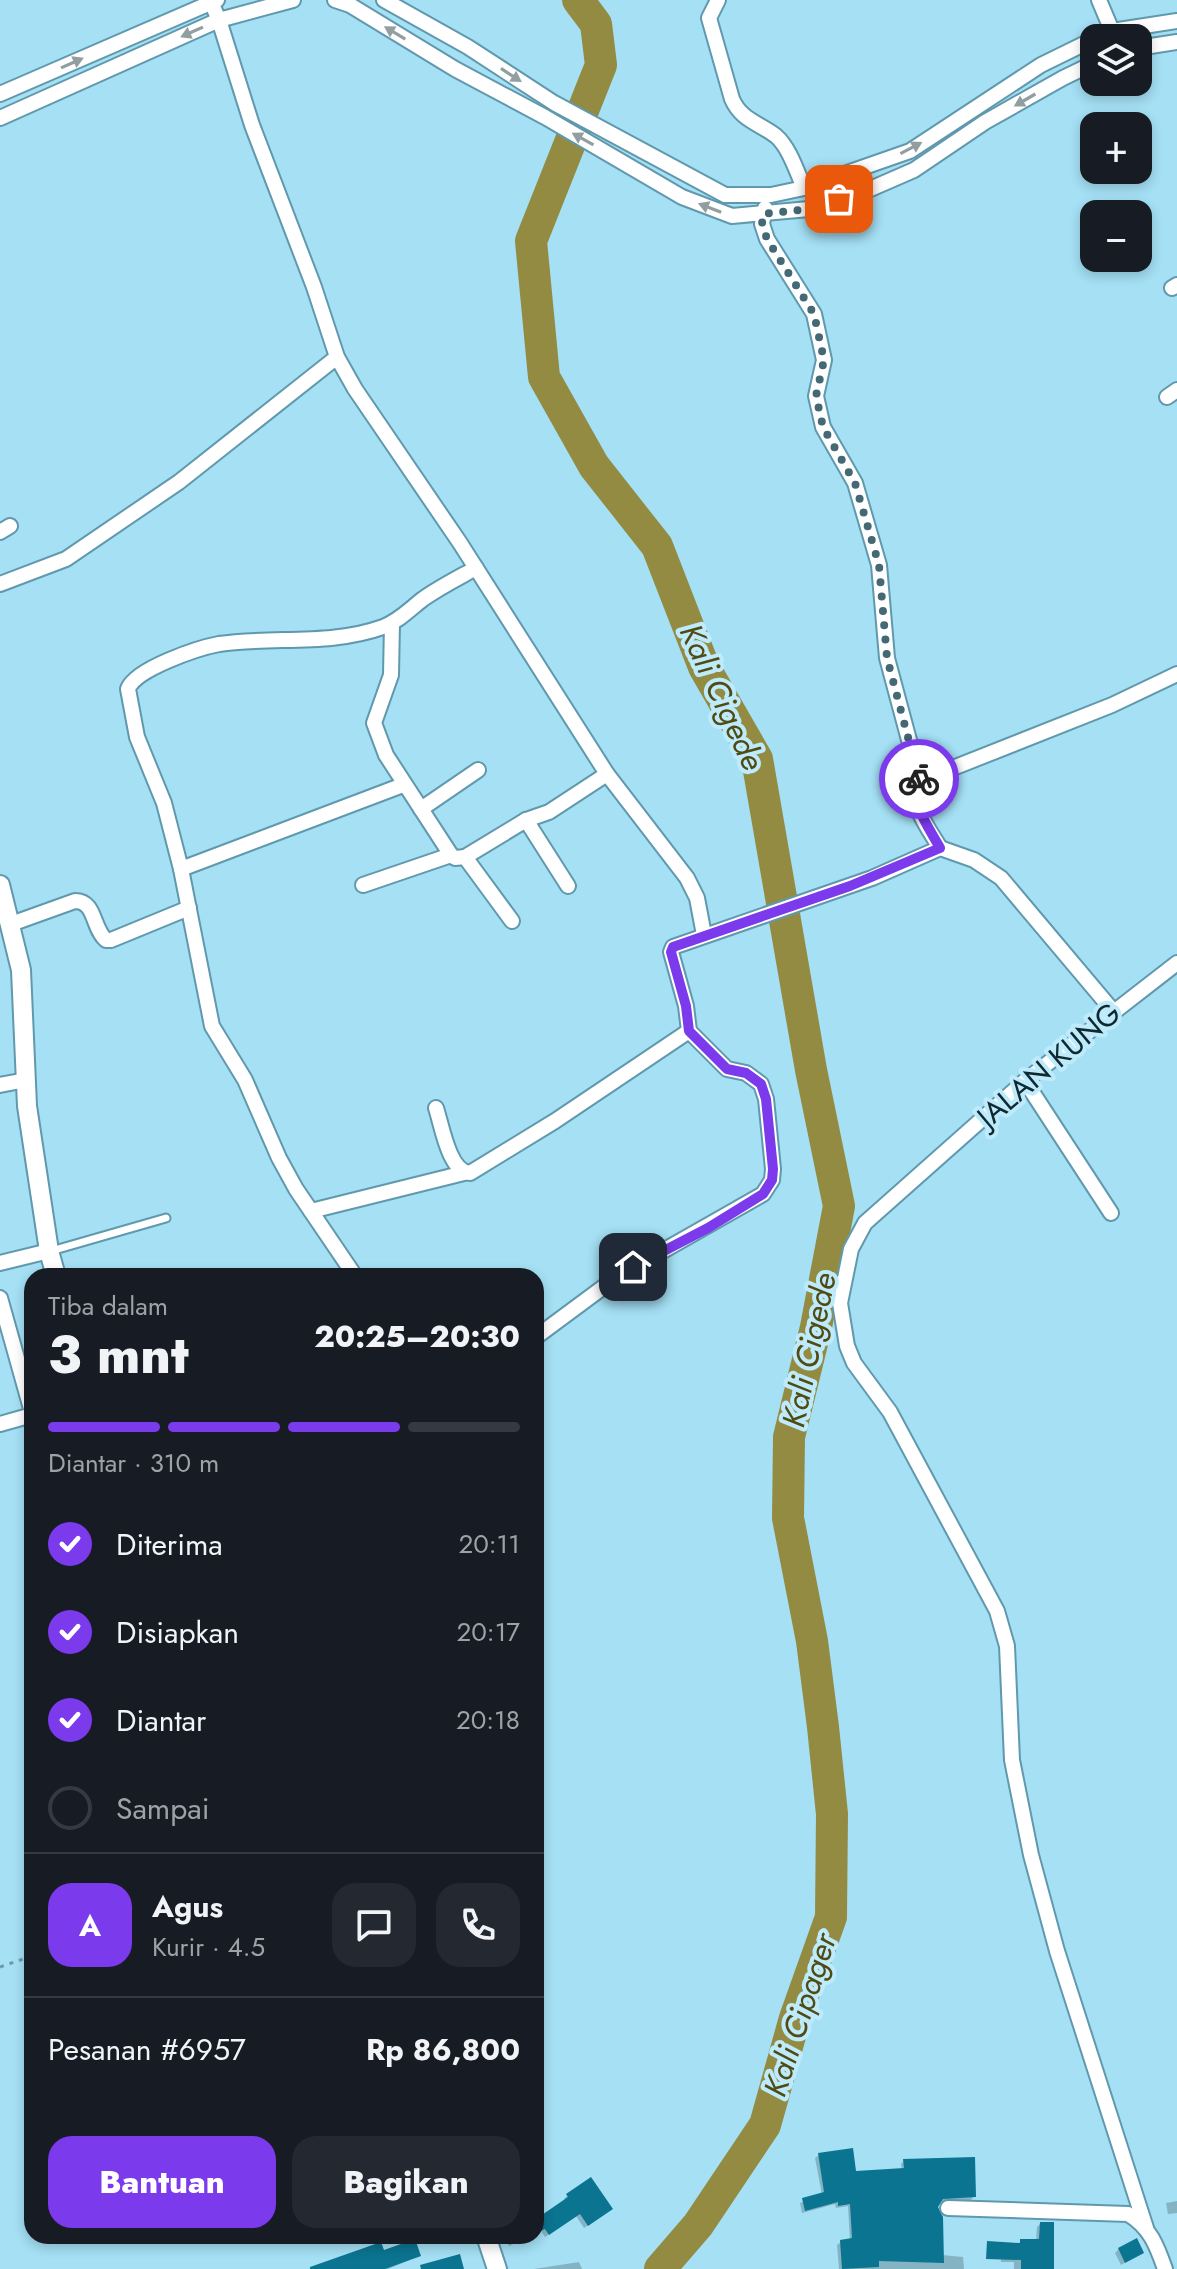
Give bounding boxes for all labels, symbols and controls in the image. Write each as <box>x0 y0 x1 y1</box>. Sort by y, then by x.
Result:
map controls <box>1080 24 1152 272</box>
button: layers <box>1080 24 1152 96</box>
one-way arrow <box>181 25 204 38</box>
one-way arrow <box>384 27 406 41</box>
one-way arrow <box>60 56 83 69</box>
one-way arrow <box>500 67 522 82</box>
one-way arrow <box>1014 92 1036 106</box>
button: + <box>1080 112 1152 184</box>
one-way arrow <box>572 132 595 146</box>
one-way arrow <box>900 141 923 155</box>
pin <box>805 165 873 233</box>
icon: bag <box>817 177 861 221</box>
button: − <box>1080 200 1152 272</box>
one-way arrow <box>698 201 722 214</box>
water label: Kali Cigede <box>668 616 776 778</box>
courier <box>879 739 959 819</box>
icon: bike <box>897 757 941 801</box>
street label: JALAN KUNG <box>965 992 1130 1140</box>
pin <box>599 1233 667 1301</box>
icon: home <box>611 1245 655 1289</box>
water label: Kali Cigede <box>770 1269 848 1431</box>
text: Tiba dalam <box>48 1287 168 1325</box>
text: 20:25–20:30 <box>314 1315 520 1358</box>
text: 3 mnt <box>48 1317 189 1393</box>
text: Diantar · 310 m <box>48 1444 219 1482</box>
icon: check <box>48 1522 92 1566</box>
text: Diterima <box>116 1523 223 1566</box>
text: 20:11 <box>458 1525 520 1563</box>
icon: check <box>48 1610 92 1654</box>
text: Disiapkan <box>116 1611 239 1654</box>
text: 20:17 <box>456 1613 520 1651</box>
icon: check <box>48 1698 92 1742</box>
text: Diantar <box>116 1699 206 1742</box>
text: 20:18 <box>456 1701 520 1739</box>
text: Sampai <box>116 1787 210 1830</box>
button: chat <box>332 1883 416 1967</box>
button: phone <box>436 1883 520 1967</box>
text: Agus <box>152 1885 223 1928</box>
text: A <box>79 1904 101 1947</box>
water label: Kali Cipager <box>752 1925 849 2103</box>
text: Kurir · 4.5 <box>152 1928 265 1966</box>
text: Pesanan #6957 <box>48 2028 246 2071</box>
text: Rp 86,800 <box>366 2028 520 2071</box>
button: Bantuan <box>48 2136 276 2228</box>
button: Bagikan <box>292 2136 520 2228</box>

